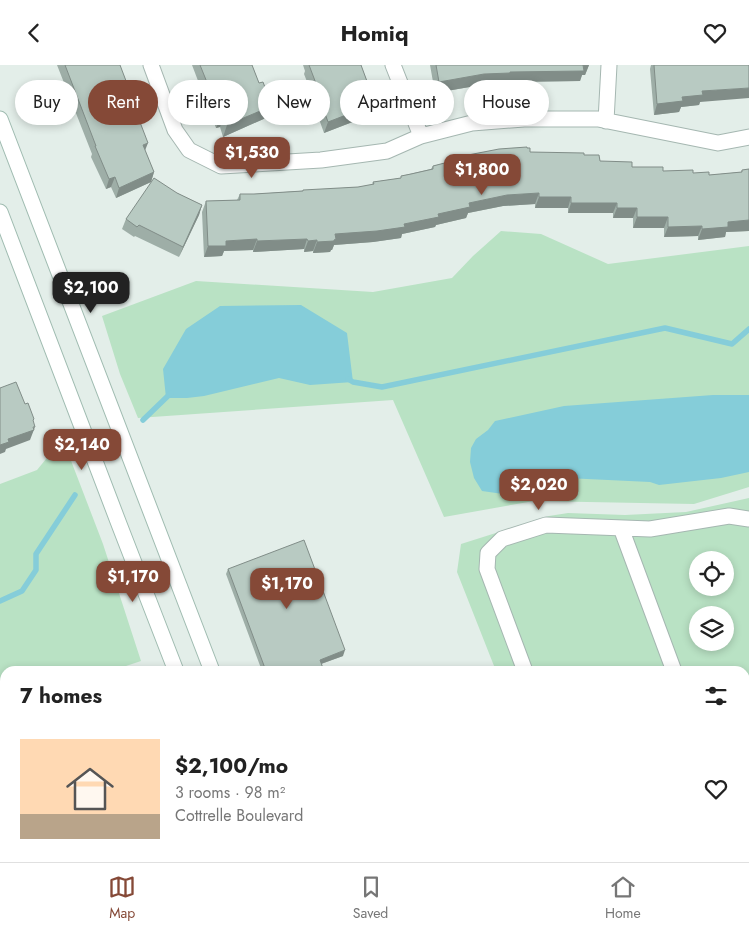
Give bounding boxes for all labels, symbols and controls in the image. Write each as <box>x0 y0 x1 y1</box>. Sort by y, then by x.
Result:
text: Homiq <box>341 17 408 49</box>
icon: back <box>20 19 48 47</box>
icon: heart <box>701 19 729 47</box>
chip: Buy <box>15 80 78 125</box>
chip: Rent <box>88 80 158 125</box>
chip: Filters <box>168 80 248 125</box>
chip: New <box>258 80 330 125</box>
chip: Apartment <box>340 80 454 125</box>
chip: House <box>464 80 549 125</box>
pin: $1,530 <box>211 137 293 179</box>
text: $1,530 <box>225 141 279 164</box>
pin: $1,800 <box>441 153 523 196</box>
text: $1,800 <box>455 158 509 181</box>
pin: $2,100 <box>50 271 132 314</box>
text: $2,100 <box>64 276 118 299</box>
pin: $2,140 <box>41 429 123 471</box>
text: $2,140 <box>54 433 110 456</box>
pin: $2,020 <box>498 469 580 511</box>
text: $2,020 <box>510 473 568 496</box>
map controls <box>689 551 734 651</box>
button: locate <box>689 551 734 596</box>
pin: $1,170 <box>92 561 174 603</box>
text: $1,170 <box>107 565 159 588</box>
pin: $1,170 <box>246 567 328 610</box>
text: $1,170 <box>261 572 313 595</box>
button: layers <box>689 606 734 651</box>
text: 7 homes <box>20 681 102 711</box>
icon: filters <box>702 682 730 710</box>
text: $2,100/mo <box>175 751 288 781</box>
icon: home <box>60 759 120 819</box>
icon: heart <box>702 775 730 803</box>
text: 3 rooms · 98 m² <box>175 781 285 804</box>
text: Cottrelle Boulevard <box>175 804 303 827</box>
tab: Map <box>108 873 136 923</box>
tab: Saved <box>353 873 388 923</box>
tab: Home <box>605 873 641 923</box>

